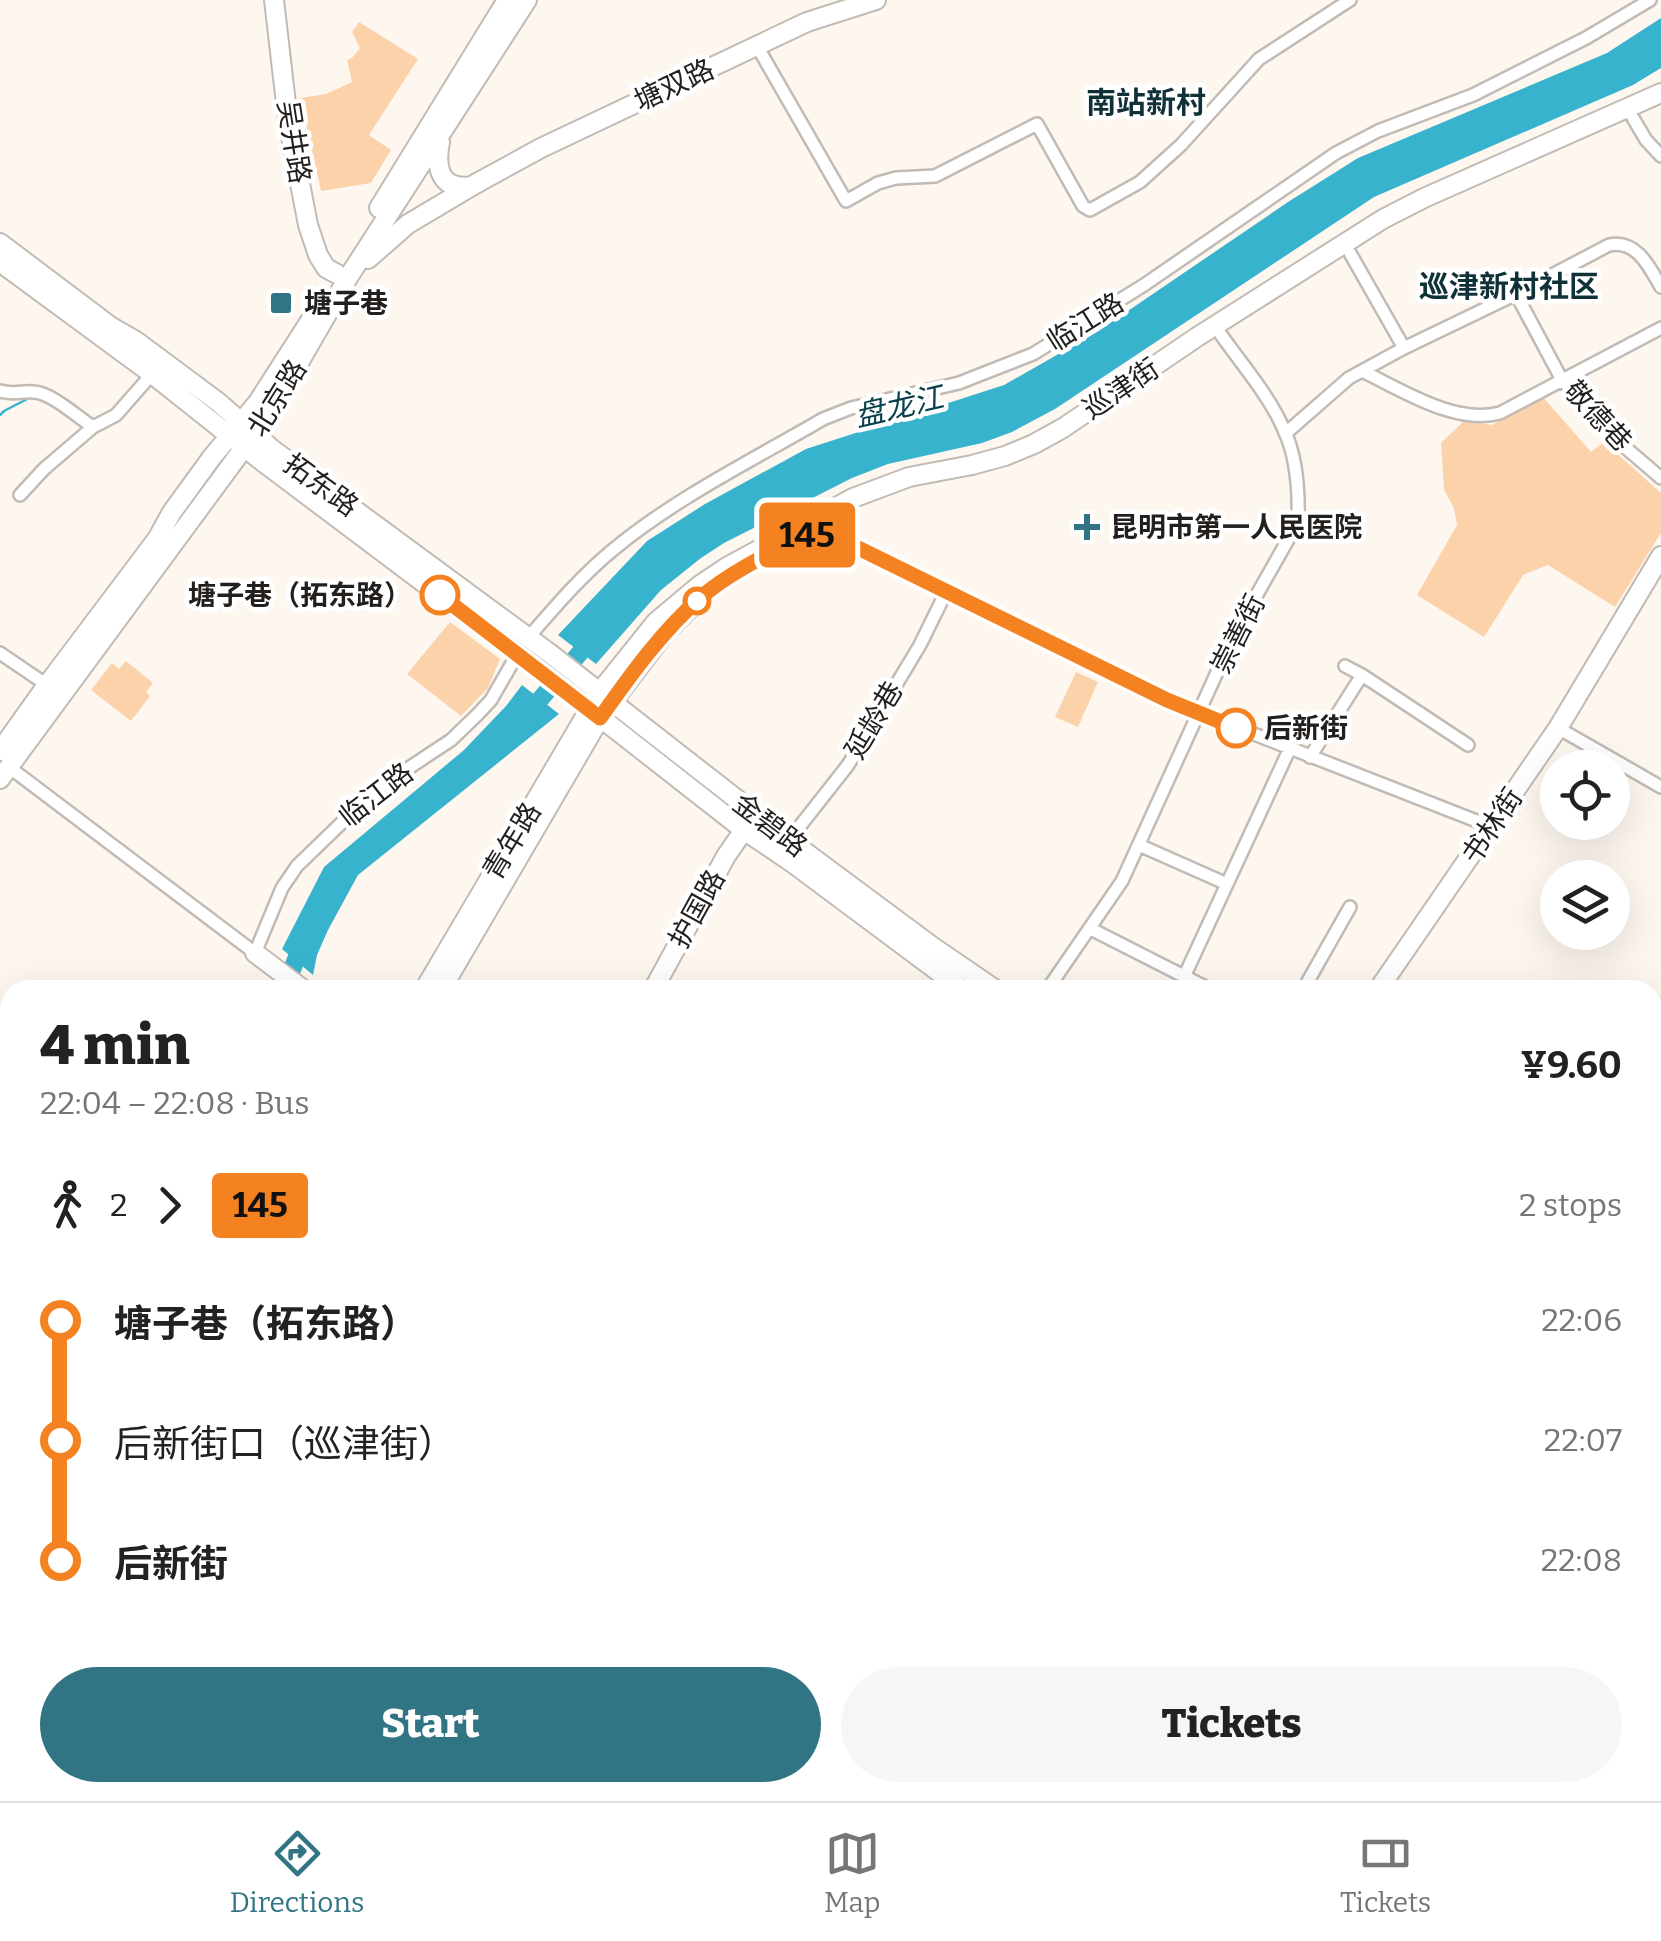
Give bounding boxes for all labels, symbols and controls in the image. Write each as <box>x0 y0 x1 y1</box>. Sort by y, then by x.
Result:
street label: 塘双路 <box>629 52 719 118</box>
district label: 南站新村 <box>1086 85 1206 121</box>
street label: 吴井路 <box>271 98 317 186</box>
district label: 巡津新村社区 <box>1419 269 1599 305</box>
street label: 临江路 <box>1041 286 1129 358</box>
place label: 塘子巷 <box>304 287 388 320</box>
marker: 塘子巷 <box>268 290 294 316</box>
street label: 巡津街 <box>1077 352 1165 426</box>
street label: 北京路 <box>241 354 313 442</box>
street label: 敬德巷 <box>1557 374 1639 458</box>
water label: 盘龙江 <box>851 379 950 435</box>
street label: 拓东路 <box>277 447 365 523</box>
line badge: 145 <box>750 502 864 568</box>
place label: 昆明市第一人民医院 <box>1110 511 1362 544</box>
text: 145 <box>779 514 835 556</box>
marker: 昆明市第一人民医院 <box>1074 514 1100 540</box>
marker: 塘子巷（拓东路） <box>421 576 459 614</box>
place label: 塘子巷（拓东路） <box>188 579 412 612</box>
unlabelled marker <box>684 588 710 614</box>
street label: 崇善街 <box>1204 589 1272 679</box>
street label: 延龄巷 <box>838 675 910 765</box>
marker: 后新街 <box>1217 709 1255 747</box>
place label: 后新街 <box>1264 712 1348 745</box>
map controls <box>1540 750 1630 950</box>
button: locate <box>1540 750 1630 840</box>
street label: 临江路 <box>333 756 419 834</box>
street label: 书林街 <box>1455 782 1529 870</box>
street label: 金碧路 <box>727 787 813 863</box>
street label: 青年路 <box>476 796 548 886</box>
button: layers <box>1540 860 1630 950</box>
street label: 护国路 <box>662 864 732 954</box>
text: 4 min <box>40 1013 190 1079</box>
text: ¥9.60 <box>1521 1042 1622 1088</box>
text: 22:04 – 22:08 · Bus <box>40 1084 309 1122</box>
icon: walk <box>40 1178 95 1233</box>
icon: forward <box>142 1178 197 1233</box>
text: 145 <box>232 1184 288 1226</box>
text: 2 <box>110 1186 127 1224</box>
text: 2 stops <box>1519 1186 1622 1224</box>
text: 塘子巷（拓东路） <box>114 1301 418 1347</box>
text: 22:06 <box>1541 1301 1622 1339</box>
text: 后新街口（巡津街） <box>114 1421 456 1467</box>
text: 22:07 <box>1544 1421 1622 1459</box>
text: 后新街 <box>114 1541 228 1587</box>
text: 22:08 <box>1541 1541 1622 1579</box>
button: Start <box>40 1667 821 1782</box>
button: Tickets <box>841 1667 1622 1782</box>
tab: Directions <box>230 1826 364 1919</box>
tab: Map <box>824 1826 880 1919</box>
tab: Tickets <box>1340 1826 1431 1919</box>

